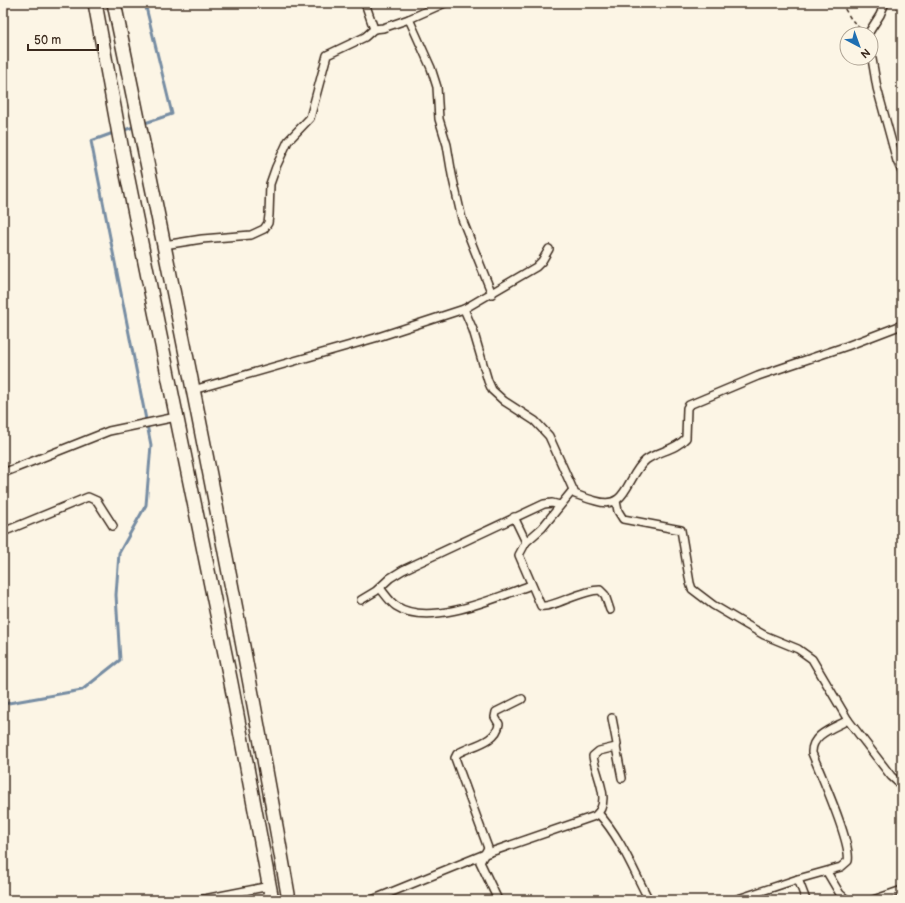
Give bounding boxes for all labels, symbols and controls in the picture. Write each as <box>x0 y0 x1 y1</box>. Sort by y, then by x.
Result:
scale bar <box>28 26 98 52</box>
north arrow <box>839 26 879 66</box>
text: 50 m <box>34 33 61 48</box>
text: N <box>858 46 873 61</box>

